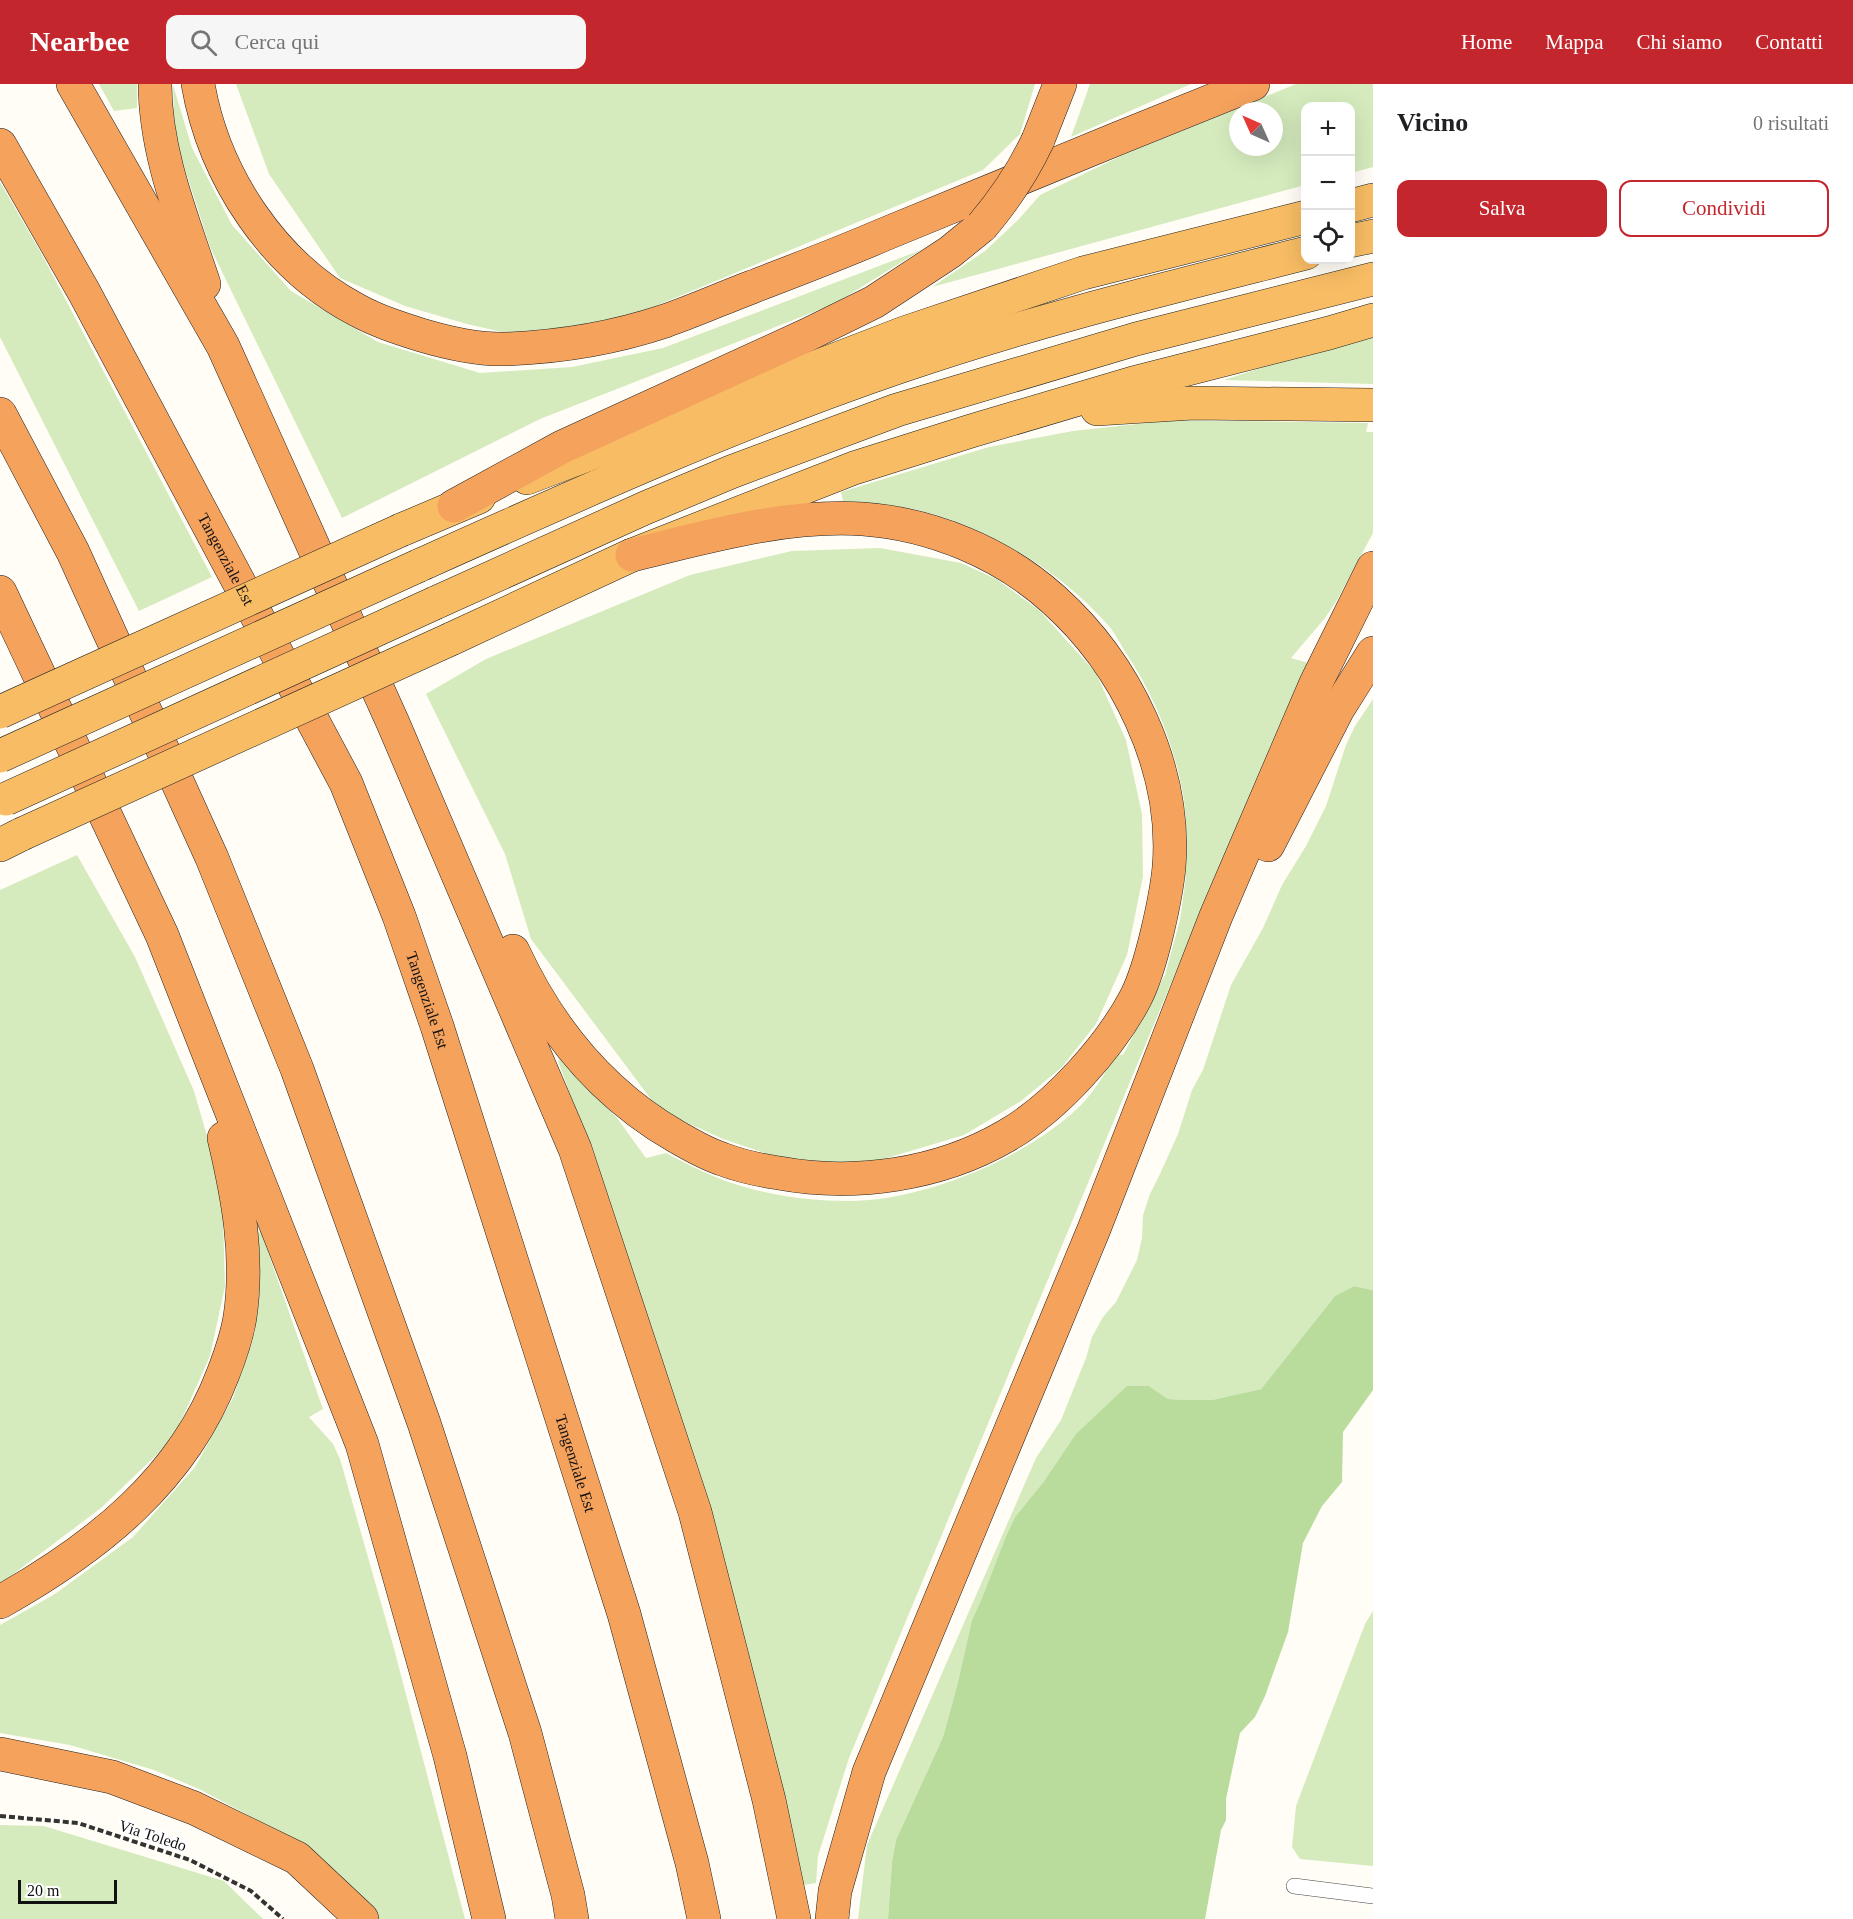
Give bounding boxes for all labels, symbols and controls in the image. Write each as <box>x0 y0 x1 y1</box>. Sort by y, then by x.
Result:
search box <box>166 15 586 69</box>
text: Nearbee <box>30 26 130 57</box>
icon: search <box>187 26 220 59</box>
text: Cerca qui <box>235 29 319 54</box>
text: Home <box>1461 30 1512 54</box>
text: Mappa <box>1545 30 1604 54</box>
text: Chi siamo <box>1637 30 1722 54</box>
text: Contatti <box>1755 30 1823 54</box>
north arrow <box>1229 102 1283 156</box>
map controls <box>1301 102 1355 264</box>
button: + <box>1301 102 1355 156</box>
text: Vicino <box>1397 108 1468 137</box>
text: 0 risultati <box>1753 112 1829 134</box>
button: − <box>1301 156 1355 210</box>
button: Salva <box>1397 180 1607 237</box>
button: Condividi <box>1619 180 1829 237</box>
button: locate <box>1301 210 1355 264</box>
street label: Tangenziale Est <box>195 510 258 609</box>
street label: Tangenziale Est <box>403 949 452 1052</box>
street label: Tangenziale Est <box>552 1412 599 1515</box>
street label: Via Toledo <box>117 1817 189 1854</box>
scale bar <box>18 1877 117 1904</box>
text: 20 m <box>27 1882 59 1899</box>

